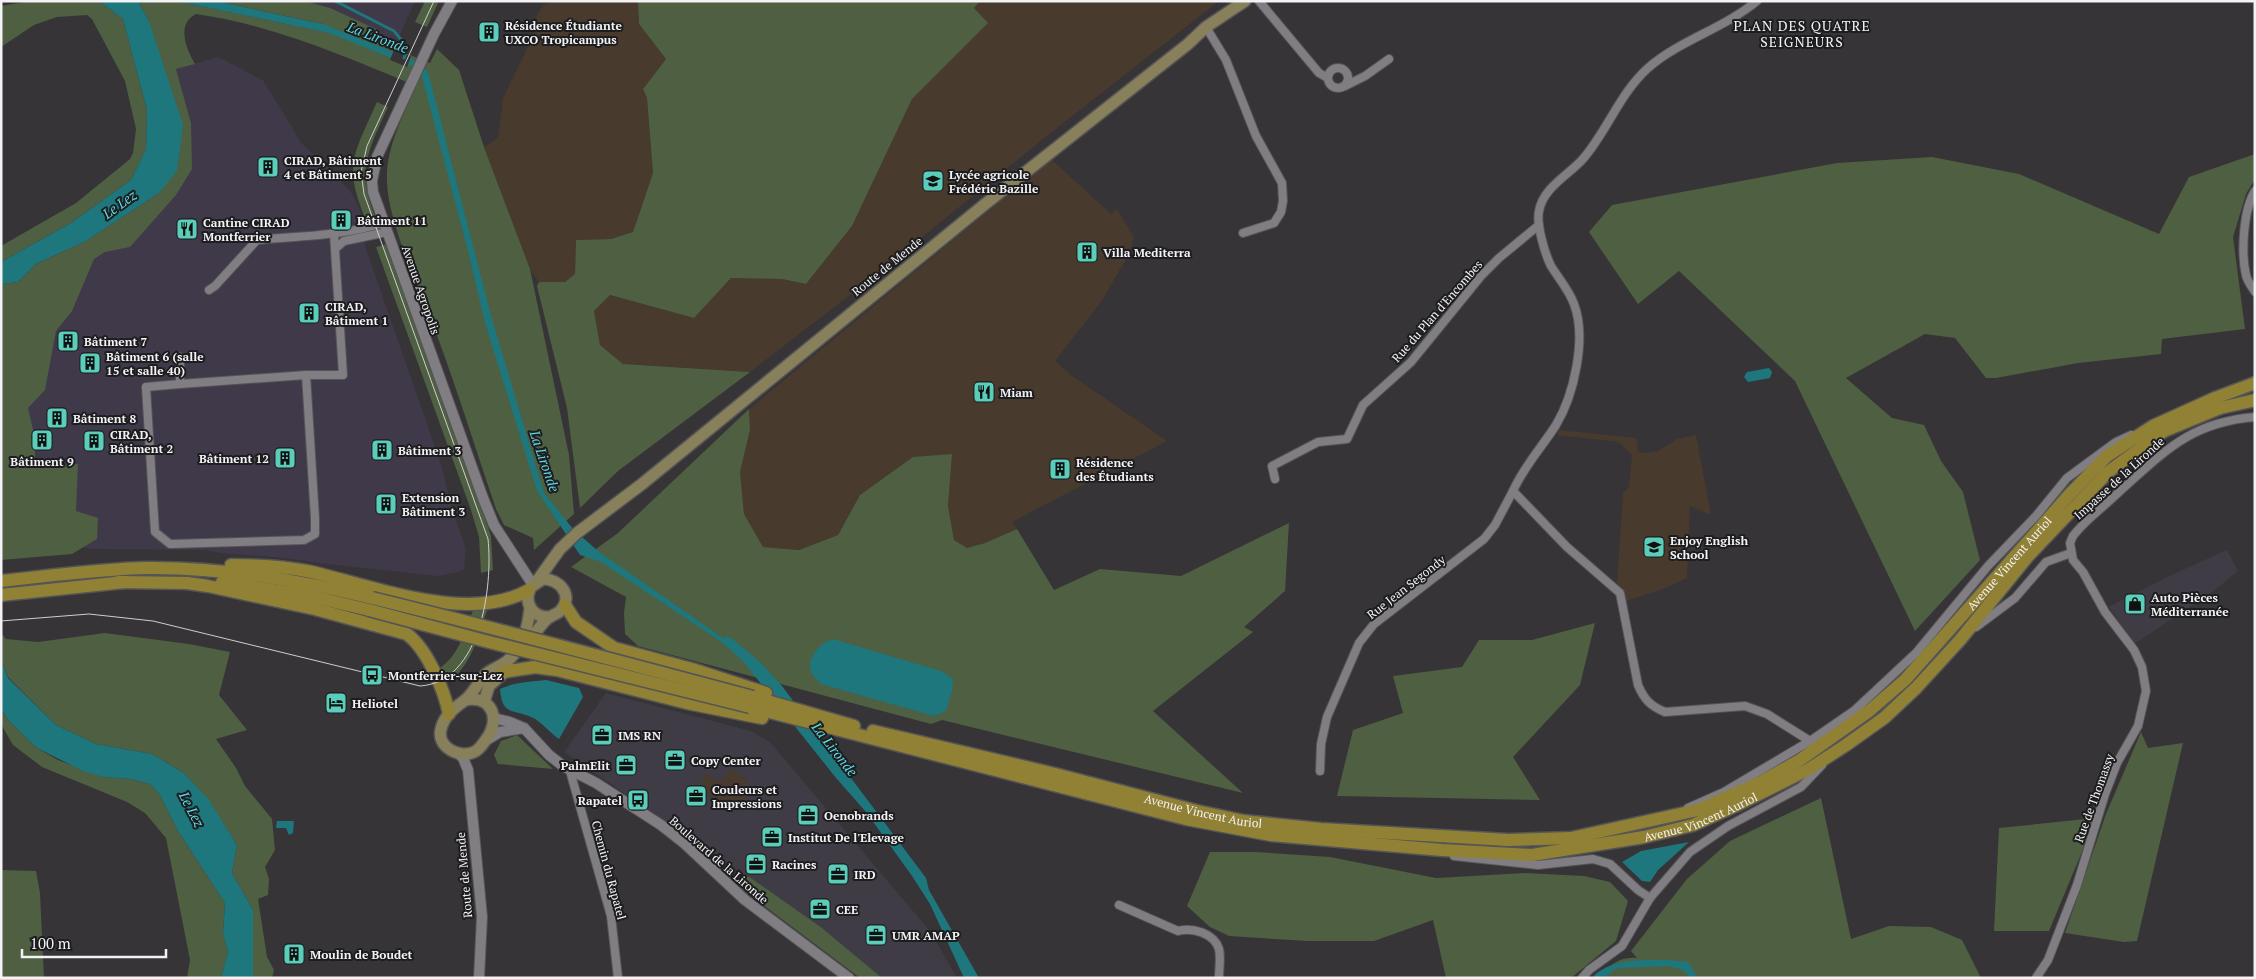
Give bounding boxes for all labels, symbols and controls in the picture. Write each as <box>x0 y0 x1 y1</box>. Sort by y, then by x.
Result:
water label: La Lironde <box>344 16 412 58</box>
district label: PLAN DES QUATRE SEIGNEURS <box>1733 16 1871 51</box>
place label: Résidence Étudiante UXCO Tropicampus <box>505 18 622 47</box>
building icon: Résidence Étudiante UXCO Tropicampus <box>477 20 501 44</box>
place label: CIRAD, Bâtiment 4 et Bâtiment 5 <box>284 153 382 182</box>
building icon: CIRAD, Bâtiment 4 et Bâtiment 5 <box>256 155 280 179</box>
place label: Lycée agricole Frédéric Bazille <box>949 167 1039 196</box>
school or university icon: Lycée agricole Frédéric Bazille <box>921 169 945 193</box>
water label: Le Lez <box>98 185 140 223</box>
building icon: Bâtiment 11 <box>329 208 353 232</box>
place label: Bâtiment 11 <box>357 213 427 228</box>
place label: Cantine CIRAD Montferrier <box>203 215 290 244</box>
restaurant icon: Cantine CIRAD Montferrier <box>175 217 199 241</box>
street label: Route de Mende <box>849 233 925 299</box>
building icon: Villa Mediterra <box>1075 240 1099 264</box>
street label: Avenue Agropolis <box>399 244 443 336</box>
place label: Villa Mediterra <box>1103 245 1191 260</box>
street label: Rue du Plan d'Encombes <box>1389 257 1485 365</box>
place label: CIRAD, Bâtiment 1 <box>325 299 388 328</box>
building icon: CIRAD, Bâtiment 1 <box>297 301 321 325</box>
building icon: Bâtiment 7 <box>56 329 80 353</box>
place label: Bâtiment 7 <box>84 334 148 349</box>
place label: Bâtiment 6 (salle 15 et salle 40) <box>106 349 204 378</box>
building icon: Bâtiment 6 (salle 15 et salle 40) <box>78 351 102 375</box>
restaurant icon: Miam <box>972 380 996 404</box>
place label: Miam <box>1000 385 1033 400</box>
building icon: Bâtiment 8 <box>45 406 69 430</box>
place label: Bâtiment 8 <box>73 411 137 426</box>
place label: CIRAD, Bâtiment 2 <box>110 427 174 456</box>
water label: La Lironde <box>525 427 565 495</box>
building icon: Bâtiment 9 <box>30 428 54 452</box>
building icon: CIRAD, Bâtiment 2 <box>82 429 106 453</box>
street label: Impasse de la Lironde <box>2071 434 2167 522</box>
building icon: Bâtiment 3 <box>370 438 394 462</box>
place label: Bâtiment 3 <box>398 443 462 458</box>
building icon: Bâtiment 12 <box>273 446 297 470</box>
place label: Bâtiment 12 <box>199 451 269 466</box>
place label: Bâtiment 9 <box>10 454 74 469</box>
place label: Résidence des Étudiants <box>1076 455 1154 484</box>
building icon: Résidence des Étudiants <box>1048 457 1072 481</box>
place label: Extension Bâtiment 3 <box>402 490 466 519</box>
building icon: Extension Bâtiment 3 <box>374 492 398 516</box>
street label: Avenue Vincent Auriol <box>1963 513 2055 613</box>
place label: Enjoy English School <box>1670 533 1748 562</box>
school or university icon: Enjoy English School <box>1642 535 1666 559</box>
street label: Rue Jean Segondy <box>1364 551 1449 622</box>
place label: Auto Pièces Méditerranée <box>2151 590 2229 619</box>
shop icon: Auto Pièces Méditerranée <box>2123 592 2147 616</box>
bus stop icon: Montferrier-sur-Lez <box>360 663 384 687</box>
place label: Montferrier-sur-Lez <box>388 668 502 683</box>
hotel icon: Heliotel <box>324 691 348 715</box>
place label: Heliotel <box>352 696 398 711</box>
water label: La Lironde <box>807 717 863 781</box>
office icon: IMS RN <box>590 723 614 747</box>
place label: IMS RN <box>618 728 661 743</box>
office icon: Copy Center <box>663 748 687 772</box>
street label: Rue de Thomassy <box>2071 751 2117 844</box>
office icon: PalmElit <box>614 753 638 777</box>
place label: Copy Center <box>691 753 761 768</box>
place label: PalmElit <box>561 758 610 773</box>
place label: Couleurs et Impressions <box>712 782 782 811</box>
office icon: Couleurs et Impressions <box>684 784 708 808</box>
water label: Le Lez <box>174 787 210 831</box>
bus stop icon: Rapatel <box>626 788 650 812</box>
street label: Avenue Vincent Auriol <box>1642 789 1760 844</box>
street label: Avenue Vincent Auriol <box>1143 790 1263 830</box>
place label: Rapatel <box>578 793 622 808</box>
office icon: Oenobrands <box>796 803 820 827</box>
place label: Oenobrands <box>824 808 894 823</box>
street label: Boulevard de la Lironde <box>666 813 772 907</box>
street label: Chemin du Rapatel <box>589 819 630 922</box>
office icon: Institut De l'Elevage <box>760 825 784 849</box>
place label: Institut De l'Elevage <box>788 830 904 845</box>
street label: Route de Mende <box>453 831 475 919</box>
office icon: Racines <box>744 852 768 876</box>
place label: Racines <box>772 857 817 872</box>
office icon: IRD <box>826 862 850 886</box>
place label: IRD <box>854 867 876 882</box>
office icon: CEE <box>808 897 832 921</box>
place label: CEE <box>836 902 858 917</box>
office icon: UMR AMAP <box>864 923 888 947</box>
scale bar <box>22 926 166 958</box>
place label: UMR AMAP <box>892 928 960 943</box>
text: 100 m <box>30 933 71 953</box>
building icon: Moulin de Boudet <box>282 942 306 966</box>
place label: Moulin de Boudet <box>310 947 413 962</box>

